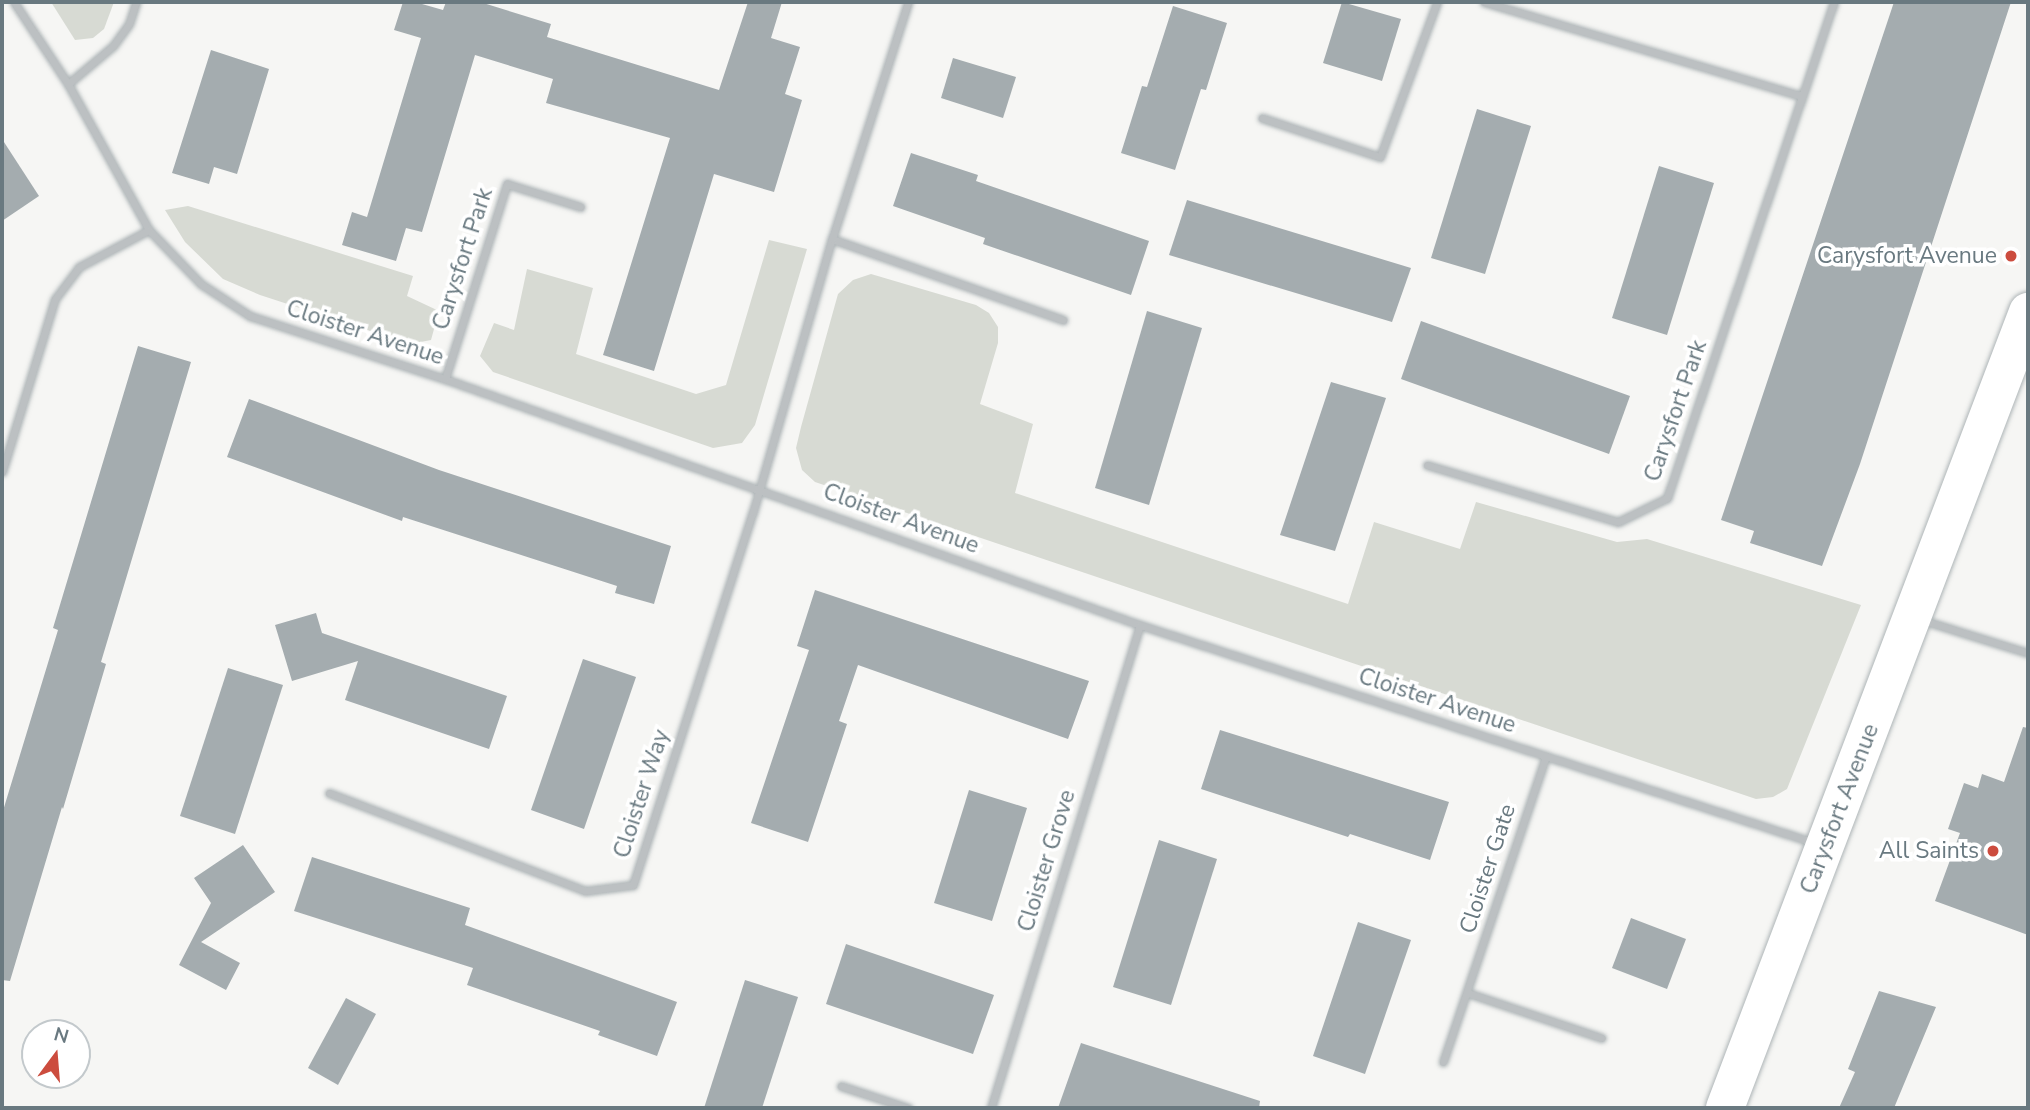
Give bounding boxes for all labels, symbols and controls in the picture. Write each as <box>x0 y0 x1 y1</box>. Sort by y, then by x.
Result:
street label: Carysfort Park <box>427 184 499 334</box>
place label: Carysfort Avenue <box>1817 242 1997 270</box>
marker: Carysfort Avenue <box>2003 248 2019 264</box>
street label: Cloister Avenue <box>283 295 447 371</box>
street label: Carysfort Park <box>1639 337 1713 485</box>
street label: Cloister Avenue <box>819 478 983 560</box>
street label: Cloister Avenue <box>1355 663 1519 739</box>
street label: Carysfort Avenue <box>1795 720 1885 898</box>
street label: Cloister Way <box>608 726 676 862</box>
street label: Cloister Grove <box>1012 787 1082 935</box>
street label: Cloister Gate <box>1454 801 1522 937</box>
place label: All Saints <box>1879 837 1979 865</box>
marker: All Saints <box>1985 843 2001 859</box>
north arrow <box>21 1019 91 1089</box>
text: N <box>51 1021 72 1050</box>

